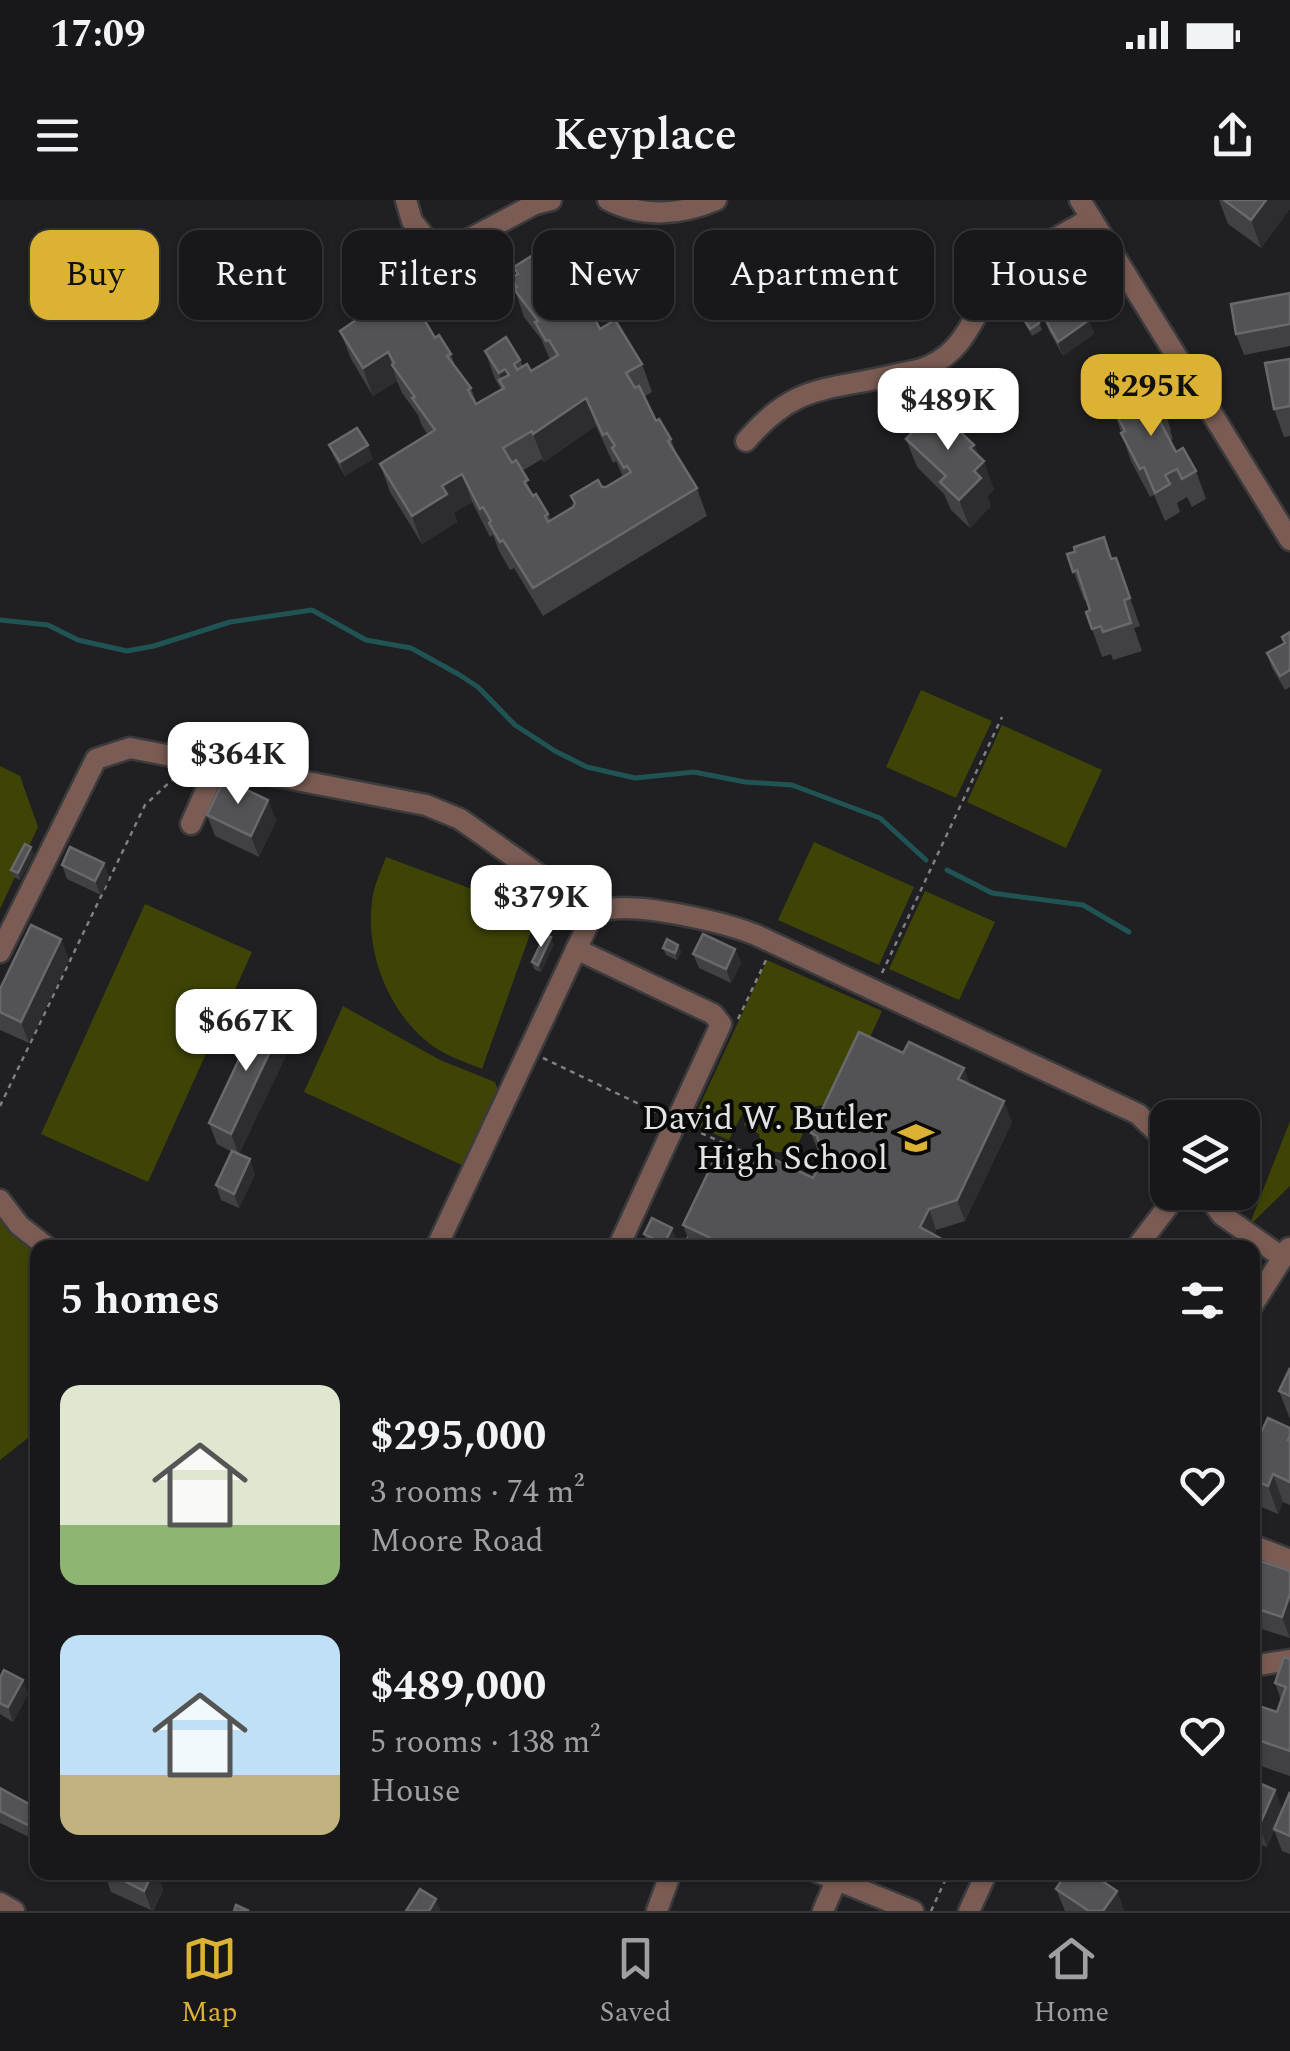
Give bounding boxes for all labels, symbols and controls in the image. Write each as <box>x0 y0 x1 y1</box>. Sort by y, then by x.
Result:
text: 17:09 <box>50 6 145 64</box>
text: Keyplace <box>553 101 737 170</box>
icon: menu <box>30 108 85 163</box>
icon: share <box>1205 108 1260 163</box>
chip: Buy <box>30 230 159 320</box>
chip: Rent <box>179 230 322 320</box>
chip: Filters <box>342 230 513 320</box>
chip: New <box>533 230 674 320</box>
chip: Apartment <box>694 230 934 320</box>
chip: House <box>954 230 1123 320</box>
pin: $295K <box>1081 354 1221 439</box>
text: $295K <box>1103 362 1199 411</box>
pin: $489K <box>878 368 1018 453</box>
text: $489K <box>900 376 996 425</box>
pin: $364K <box>168 722 308 807</box>
text: $364K <box>190 730 286 779</box>
pin: $379K <box>471 865 611 950</box>
text: $379K <box>493 873 589 922</box>
pin: $667K <box>176 989 316 1074</box>
text: $667K <box>198 997 294 1046</box>
place label: David W. Butler High School <box>642 1092 888 1185</box>
map controls <box>1150 1100 1260 1210</box>
button: layers <box>1150 1100 1260 1210</box>
school or university icon: David W. Butler High School <box>897 1119 935 1157</box>
text: 5 homes <box>60 1269 220 1332</box>
icon: filters <box>1175 1273 1230 1328</box>
text: $295,000 <box>370 1405 546 1468</box>
icon: home <box>140 1425 260 1545</box>
icon: heart <box>1175 1458 1230 1513</box>
text: 3 rooms · 74 m² <box>370 1468 584 1517</box>
text: Moore Road <box>370 1517 544 1566</box>
text: $489,000 <box>370 1655 546 1718</box>
icon: home <box>140 1675 260 1795</box>
icon: heart <box>1175 1708 1230 1763</box>
text: 5 rooms · 138 m² <box>370 1718 600 1767</box>
text: House <box>370 1767 460 1816</box>
tab: Map <box>181 1931 237 2034</box>
tab: Saved <box>600 1931 671 2034</box>
tab: Home <box>1034 1931 1109 2034</box>

